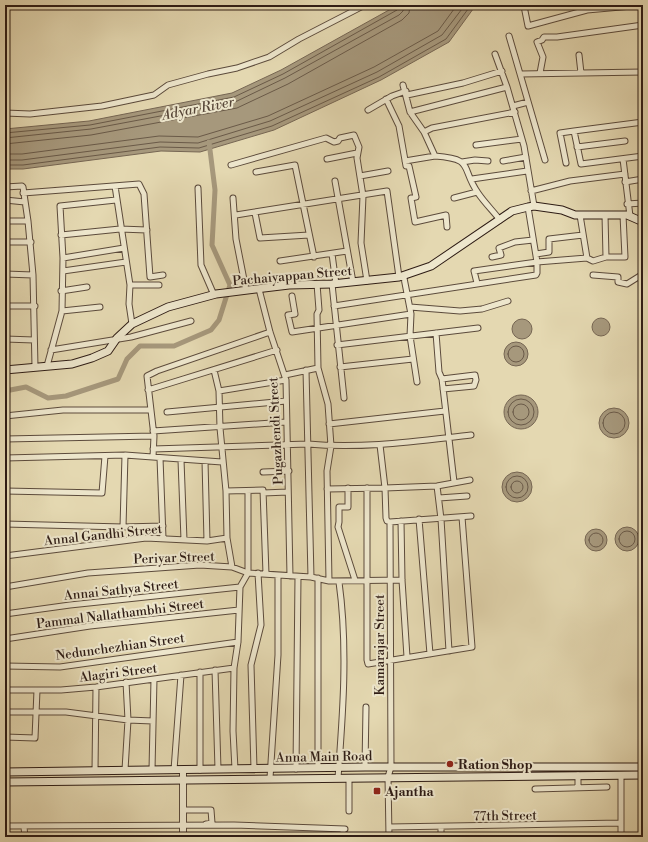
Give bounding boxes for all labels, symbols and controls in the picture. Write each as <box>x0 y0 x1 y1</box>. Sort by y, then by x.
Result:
water label: Adyar River <box>159 93 237 125</box>
street label: Pachaiyappan Street <box>232 263 353 289</box>
street label: Pugazhendi Street <box>265 376 287 485</box>
street label: Annal Gandhi Street <box>42 521 163 549</box>
street label: Periyar Street <box>133 549 215 567</box>
street label: Annai Sathya Street <box>62 576 180 604</box>
street label: Kamarajar Street <box>372 594 388 696</box>
street label: Pammal Nallathambhi Street <box>35 596 205 632</box>
street label: Nedunchezhian Street <box>55 630 186 664</box>
street label: Alagiri Street <box>77 660 158 686</box>
street label: Anna Main Road <box>275 748 373 766</box>
place label: Ration Shop <box>458 757 533 773</box>
marker: Ration Shop <box>445 759 455 769</box>
place label: Ajantha <box>384 784 434 800</box>
marker: Ajantha <box>372 786 382 796</box>
street label: 77th Street <box>473 807 537 825</box>

